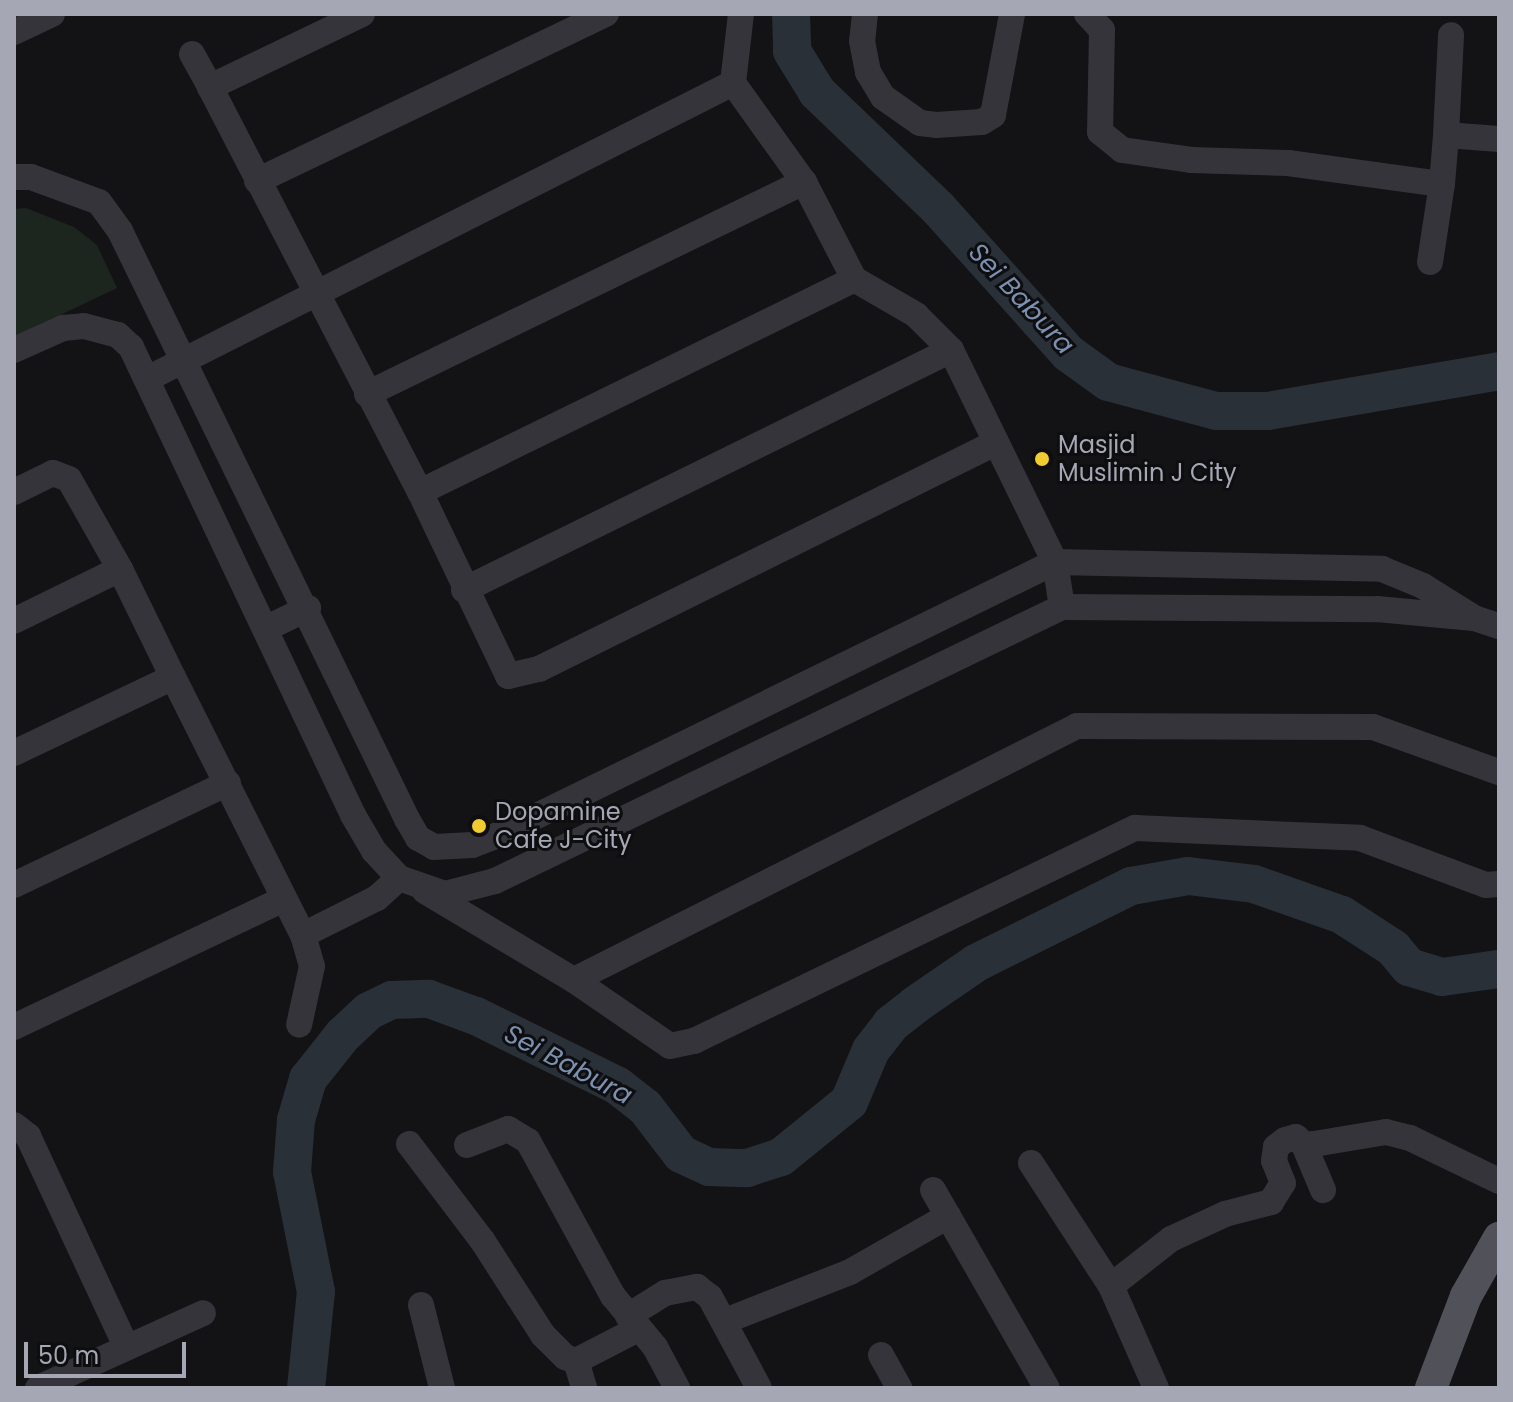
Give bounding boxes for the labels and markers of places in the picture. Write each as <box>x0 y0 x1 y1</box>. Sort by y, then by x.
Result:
place label: Masjid Muslimin J City <box>1058 431 1237 487</box>
marker: Masjid Muslimin J City <box>1033 450 1051 468</box>
place label: Dopamine Cafe J-City <box>495 798 632 854</box>
marker: Dopamine Cafe J-City <box>470 817 488 835</box>

